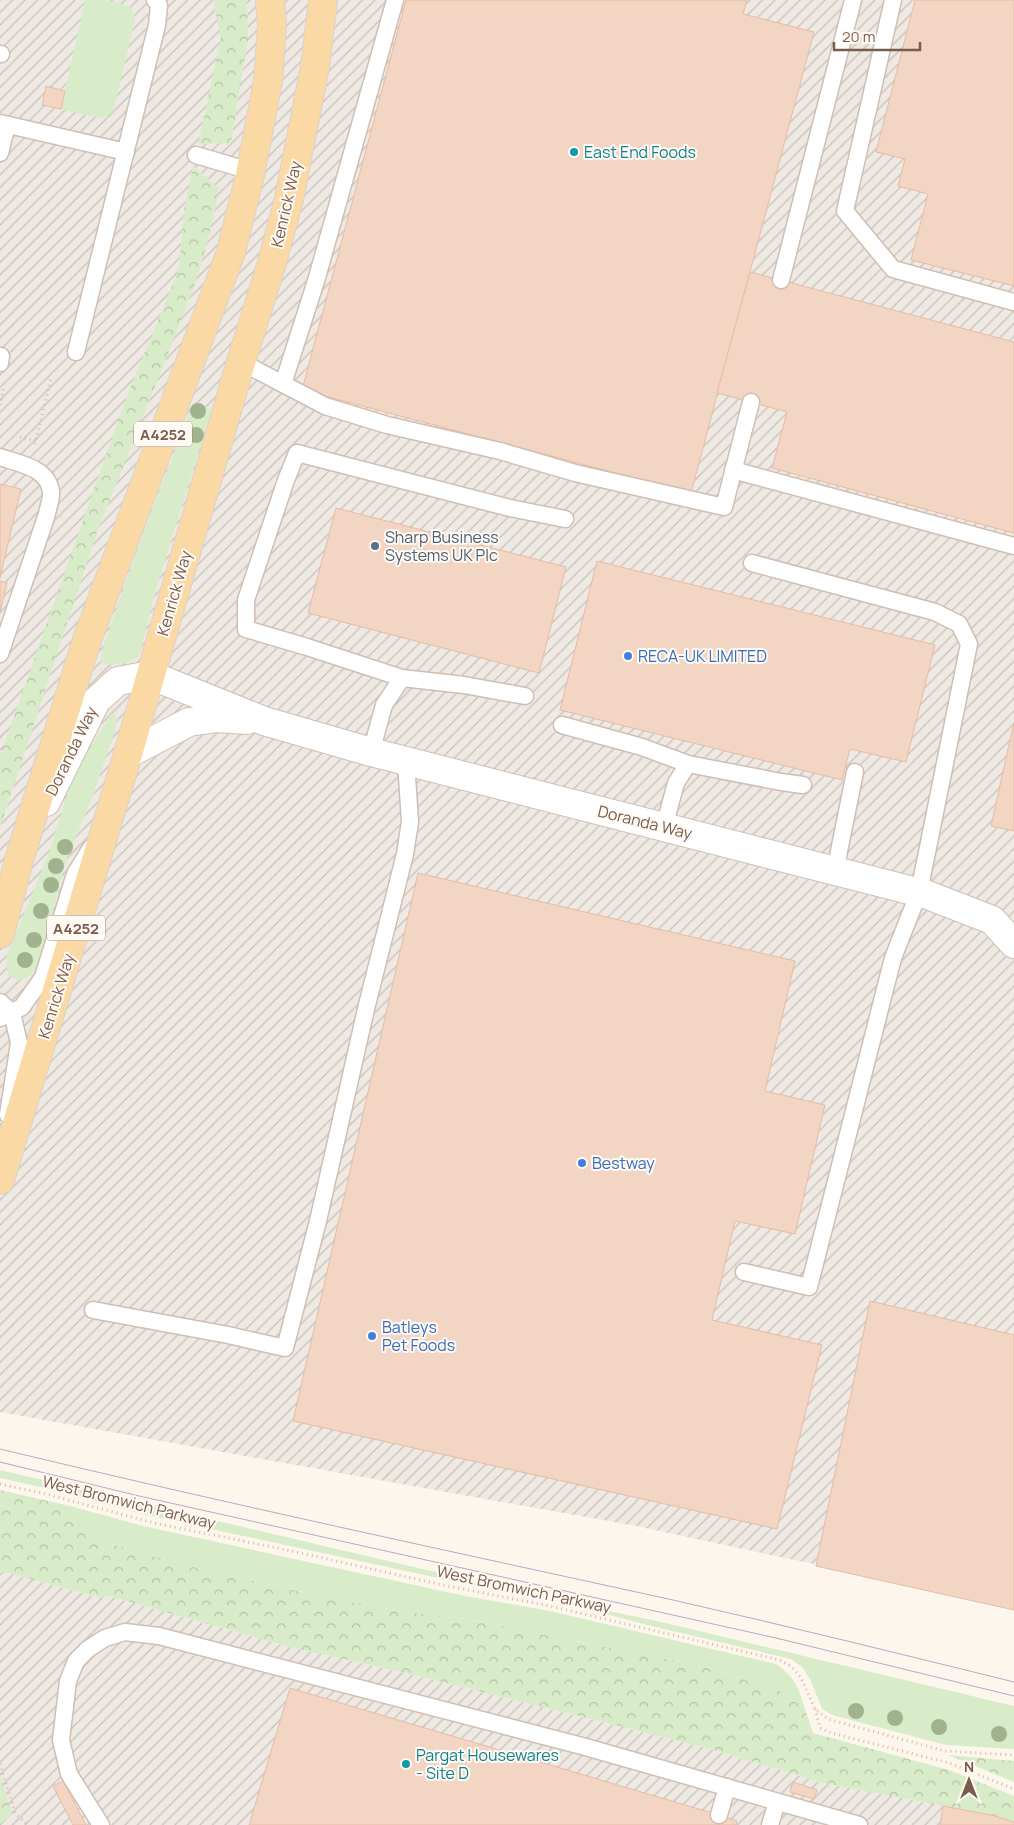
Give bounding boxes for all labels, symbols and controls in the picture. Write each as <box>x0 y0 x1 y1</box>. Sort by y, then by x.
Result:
scale bar <box>834 20 920 52</box>
text: 20 m <box>842 26 875 47</box>
place label: East End Foods <box>584 141 696 163</box>
marker: East End Foods <box>568 146 580 158</box>
street label: Kenrick Way <box>265 158 307 249</box>
road number: A4252 <box>134 422 192 446</box>
place label: Sharp Business Systems UK Plc <box>385 526 499 566</box>
marker: Sharp Business Systems UK Plc <box>369 540 381 552</box>
street label: Kenrick Way <box>151 547 197 638</box>
place label: RECA-UK LIMITED <box>638 645 767 667</box>
marker: RECA-UK LIMITED <box>622 650 634 662</box>
street label: Doranda Way <box>40 702 102 799</box>
street label: Doranda Way <box>595 800 695 844</box>
road number: A4252 <box>47 916 105 940</box>
street label: Kenrick Way <box>33 950 80 1041</box>
place label: Bestway <box>592 1152 655 1174</box>
marker: Bestway <box>576 1157 588 1169</box>
place label: Batleys Pet Foods <box>382 1316 455 1356</box>
marker: Batleys Pet Foods <box>366 1330 378 1342</box>
street label: West Bromwich Parkway <box>40 1470 219 1534</box>
street label: West Bromwich Parkway <box>435 1560 614 1618</box>
place label: Pargat Housewares - Site D <box>416 1744 559 1784</box>
north arrow <box>944 1755 994 1805</box>
text: N <box>964 1757 974 1776</box>
marker: Pargat Housewares - Site D <box>400 1758 412 1770</box>

